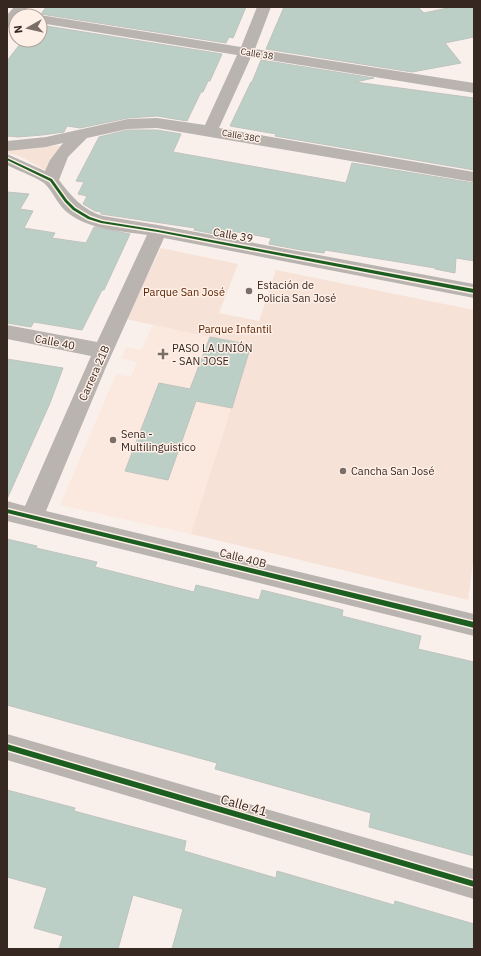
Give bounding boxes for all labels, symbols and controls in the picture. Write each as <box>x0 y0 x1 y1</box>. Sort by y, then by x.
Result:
north arrow <box>8 8 48 48</box>
text: N <box>11 24 26 34</box>
street label: Calle 38 <box>240 45 274 62</box>
street label: Calle 38C <box>221 127 262 144</box>
street label: Calle 39 <box>212 225 254 245</box>
place label: Estación de Policia San José <box>257 278 336 305</box>
park label: Parque San José <box>143 285 225 299</box>
marker: Estación de Policia San José <box>244 286 254 296</box>
park label: Parque Infantil <box>198 322 272 336</box>
street label: Calle 40 <box>34 331 76 353</box>
place label: PASO LA UNIÓN - SAN JOSE <box>172 341 253 368</box>
street label: Carrera 21B <box>75 343 113 403</box>
marker: PASO LA UNIÓN - SAN JOSE <box>157 348 169 360</box>
place label: Sena - Multilinguistico <box>121 427 196 454</box>
marker: Sena - Multilinguistico <box>108 435 118 445</box>
place label: Cancha San José <box>351 464 434 478</box>
marker: Cancha San José <box>338 466 348 476</box>
street label: Calle 40B <box>218 545 268 571</box>
street label: Calle 41 <box>219 791 269 820</box>

